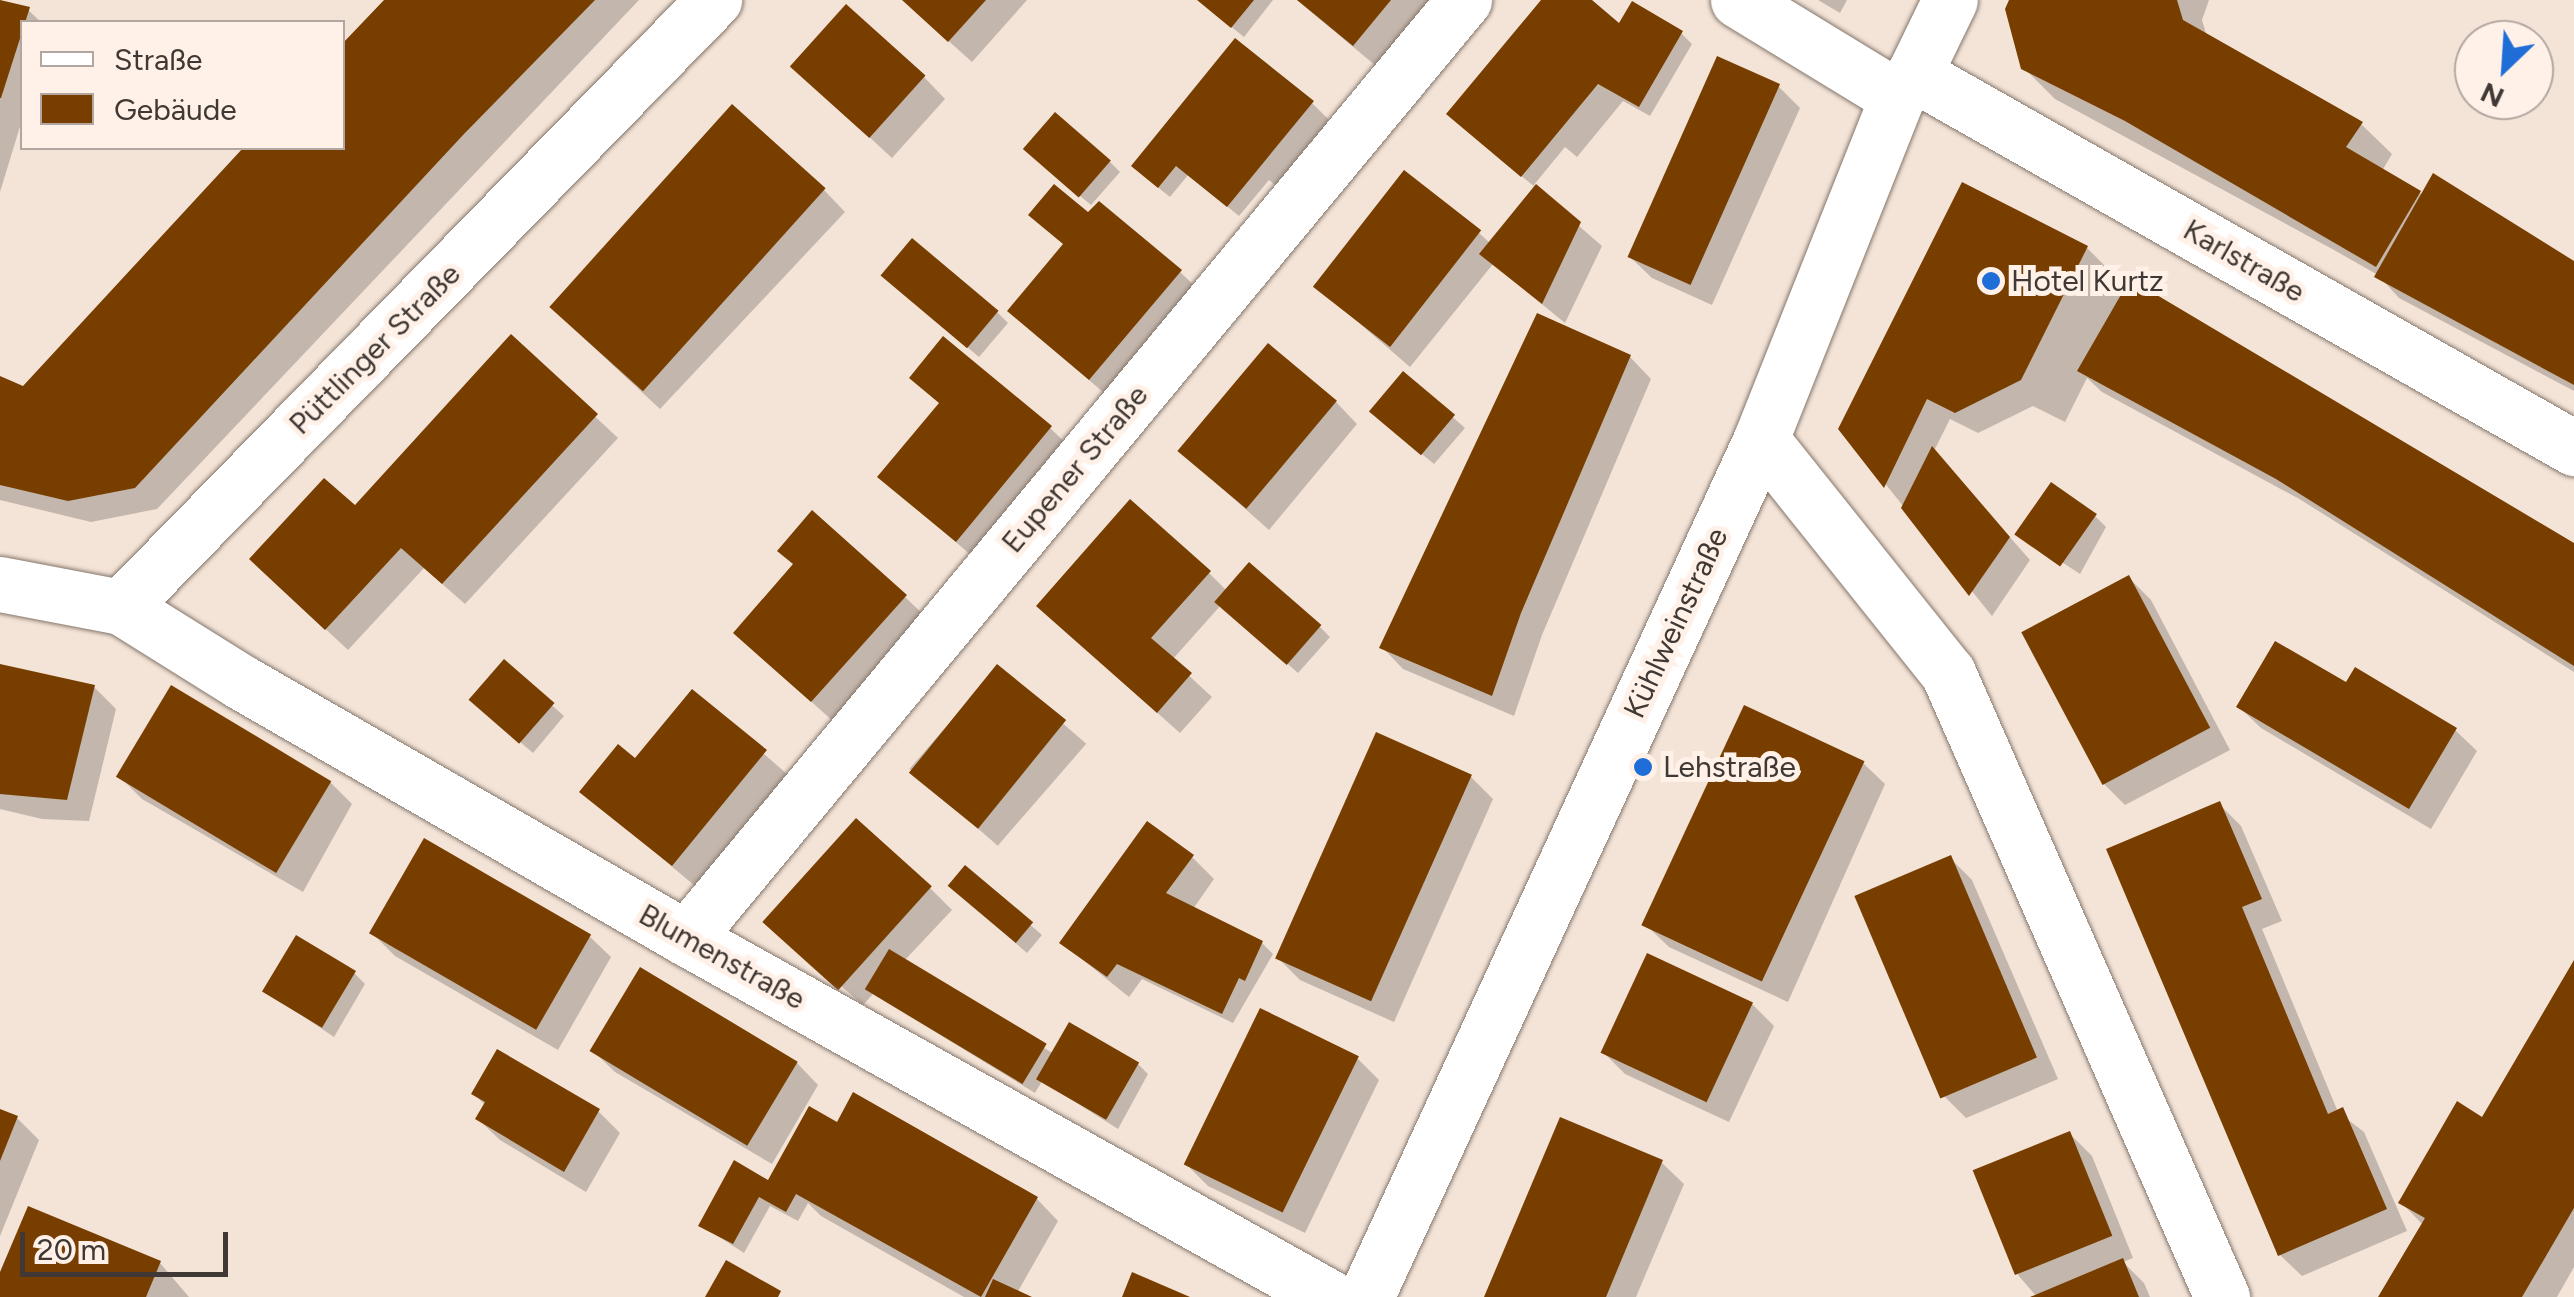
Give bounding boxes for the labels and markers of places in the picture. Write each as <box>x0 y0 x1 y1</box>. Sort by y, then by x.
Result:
place label: Hotel Kurtz <box>2011 263 2164 299</box>
marker: Hotel Kurtz <box>1980 270 2002 292</box>
place label: Lehstraße <box>1663 749 1796 785</box>
marker: Lehstraße <box>1632 756 1654 778</box>

